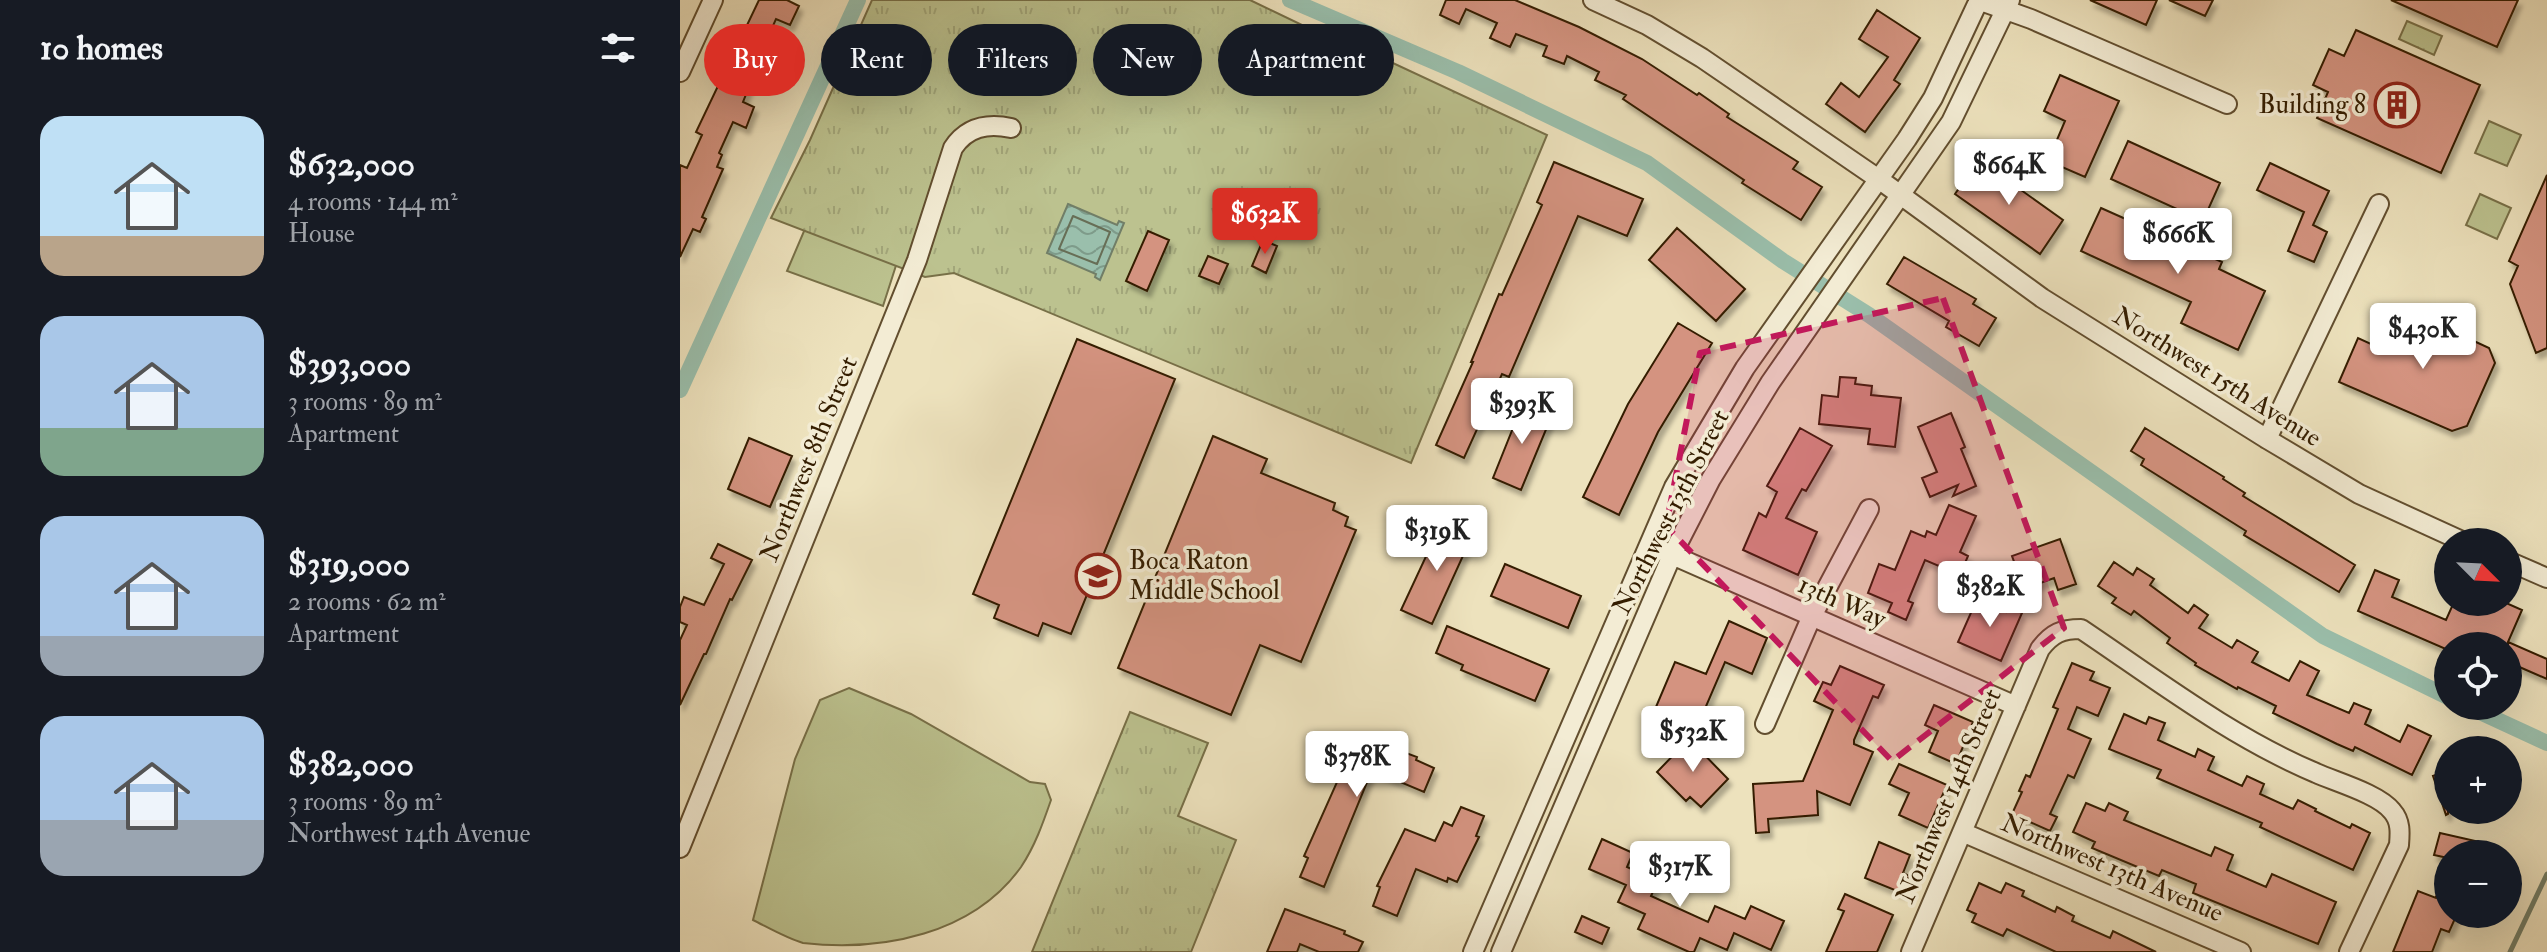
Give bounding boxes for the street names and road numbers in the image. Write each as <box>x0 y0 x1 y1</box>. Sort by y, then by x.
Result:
street label: Northwest 15th Avenue <box>2107 300 2327 454</box>
street label: Northwest 8th Street <box>753 352 865 566</box>
street label: Northwest 13th Street <box>1606 404 1736 620</box>
street label: 13th Way <box>1793 569 1891 636</box>
street label: Northwest 14th Street <box>1889 684 2009 908</box>
street label: Northwest 13th Avenue <box>1996 807 2228 929</box>

